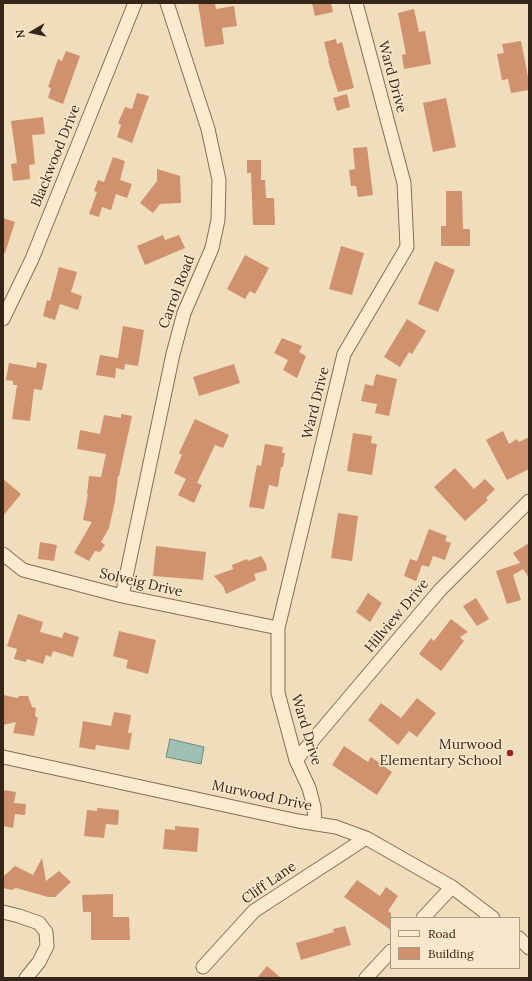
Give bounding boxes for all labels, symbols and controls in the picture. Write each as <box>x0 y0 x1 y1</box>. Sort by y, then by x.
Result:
north arrow <box>12 12 52 52</box>
text: N <box>13 29 28 39</box>
street label: Ward Drive <box>374 39 410 115</box>
street label: Blackwood Drive <box>28 102 84 210</box>
street label: Carrol Road <box>155 253 199 331</box>
street label: Ward Drive <box>299 365 333 441</box>
street label: Solveig Drive <box>98 565 184 601</box>
street label: Hillview Drive <box>361 576 433 656</box>
street label: Ward Drive <box>287 692 325 768</box>
place label: Murwood Elementary School <box>379 737 502 770</box>
marker: Murwood Elementary School <box>505 748 515 758</box>
street label: Murwood Drive <box>210 777 314 815</box>
street label: Cliff Lane <box>239 858 299 908</box>
legend <box>390 917 520 969</box>
text: Road <box>428 926 456 941</box>
text: Building <box>428 946 474 961</box>

